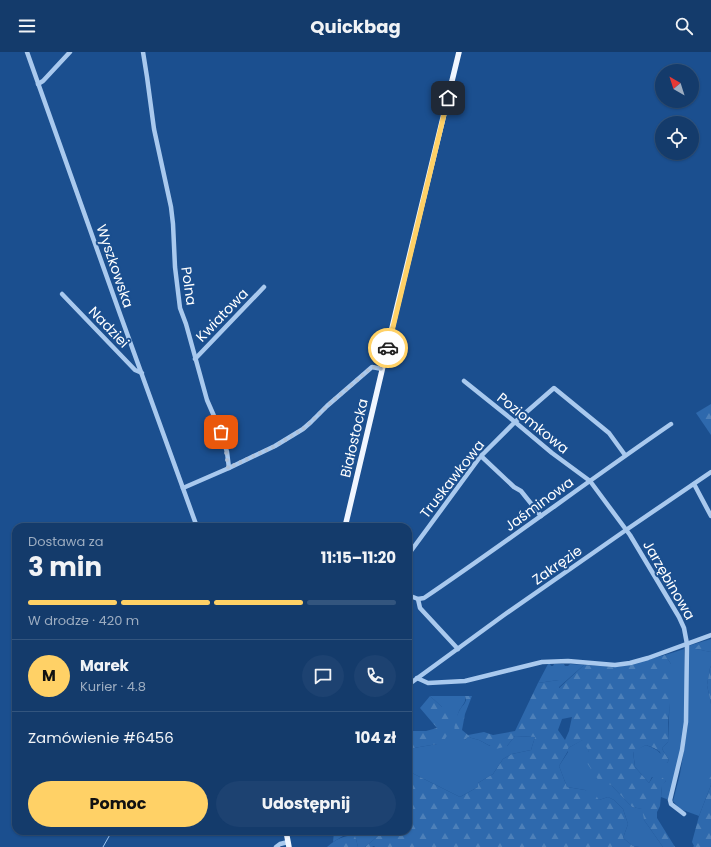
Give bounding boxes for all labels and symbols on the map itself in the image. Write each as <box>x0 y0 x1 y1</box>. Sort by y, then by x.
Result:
north arrow <box>655 64 699 108</box>
pin <box>431 81 465 115</box>
street label: Wyszkowska <box>91 222 139 310</box>
street label: Polna <box>176 265 202 307</box>
street label: Kwiatowa <box>191 284 253 346</box>
street label: Nadziei <box>84 302 134 352</box>
courier <box>368 328 408 368</box>
street label: Poziomkowa <box>493 388 573 458</box>
street label: Białostocka <box>335 397 373 479</box>
pin <box>204 415 238 449</box>
street label: Truskawkowa <box>415 436 489 522</box>
street label: Jaśminowa <box>500 472 578 536</box>
street label: Jarzębinowa <box>638 536 700 624</box>
street label: Zakręzie <box>528 540 586 589</box>

